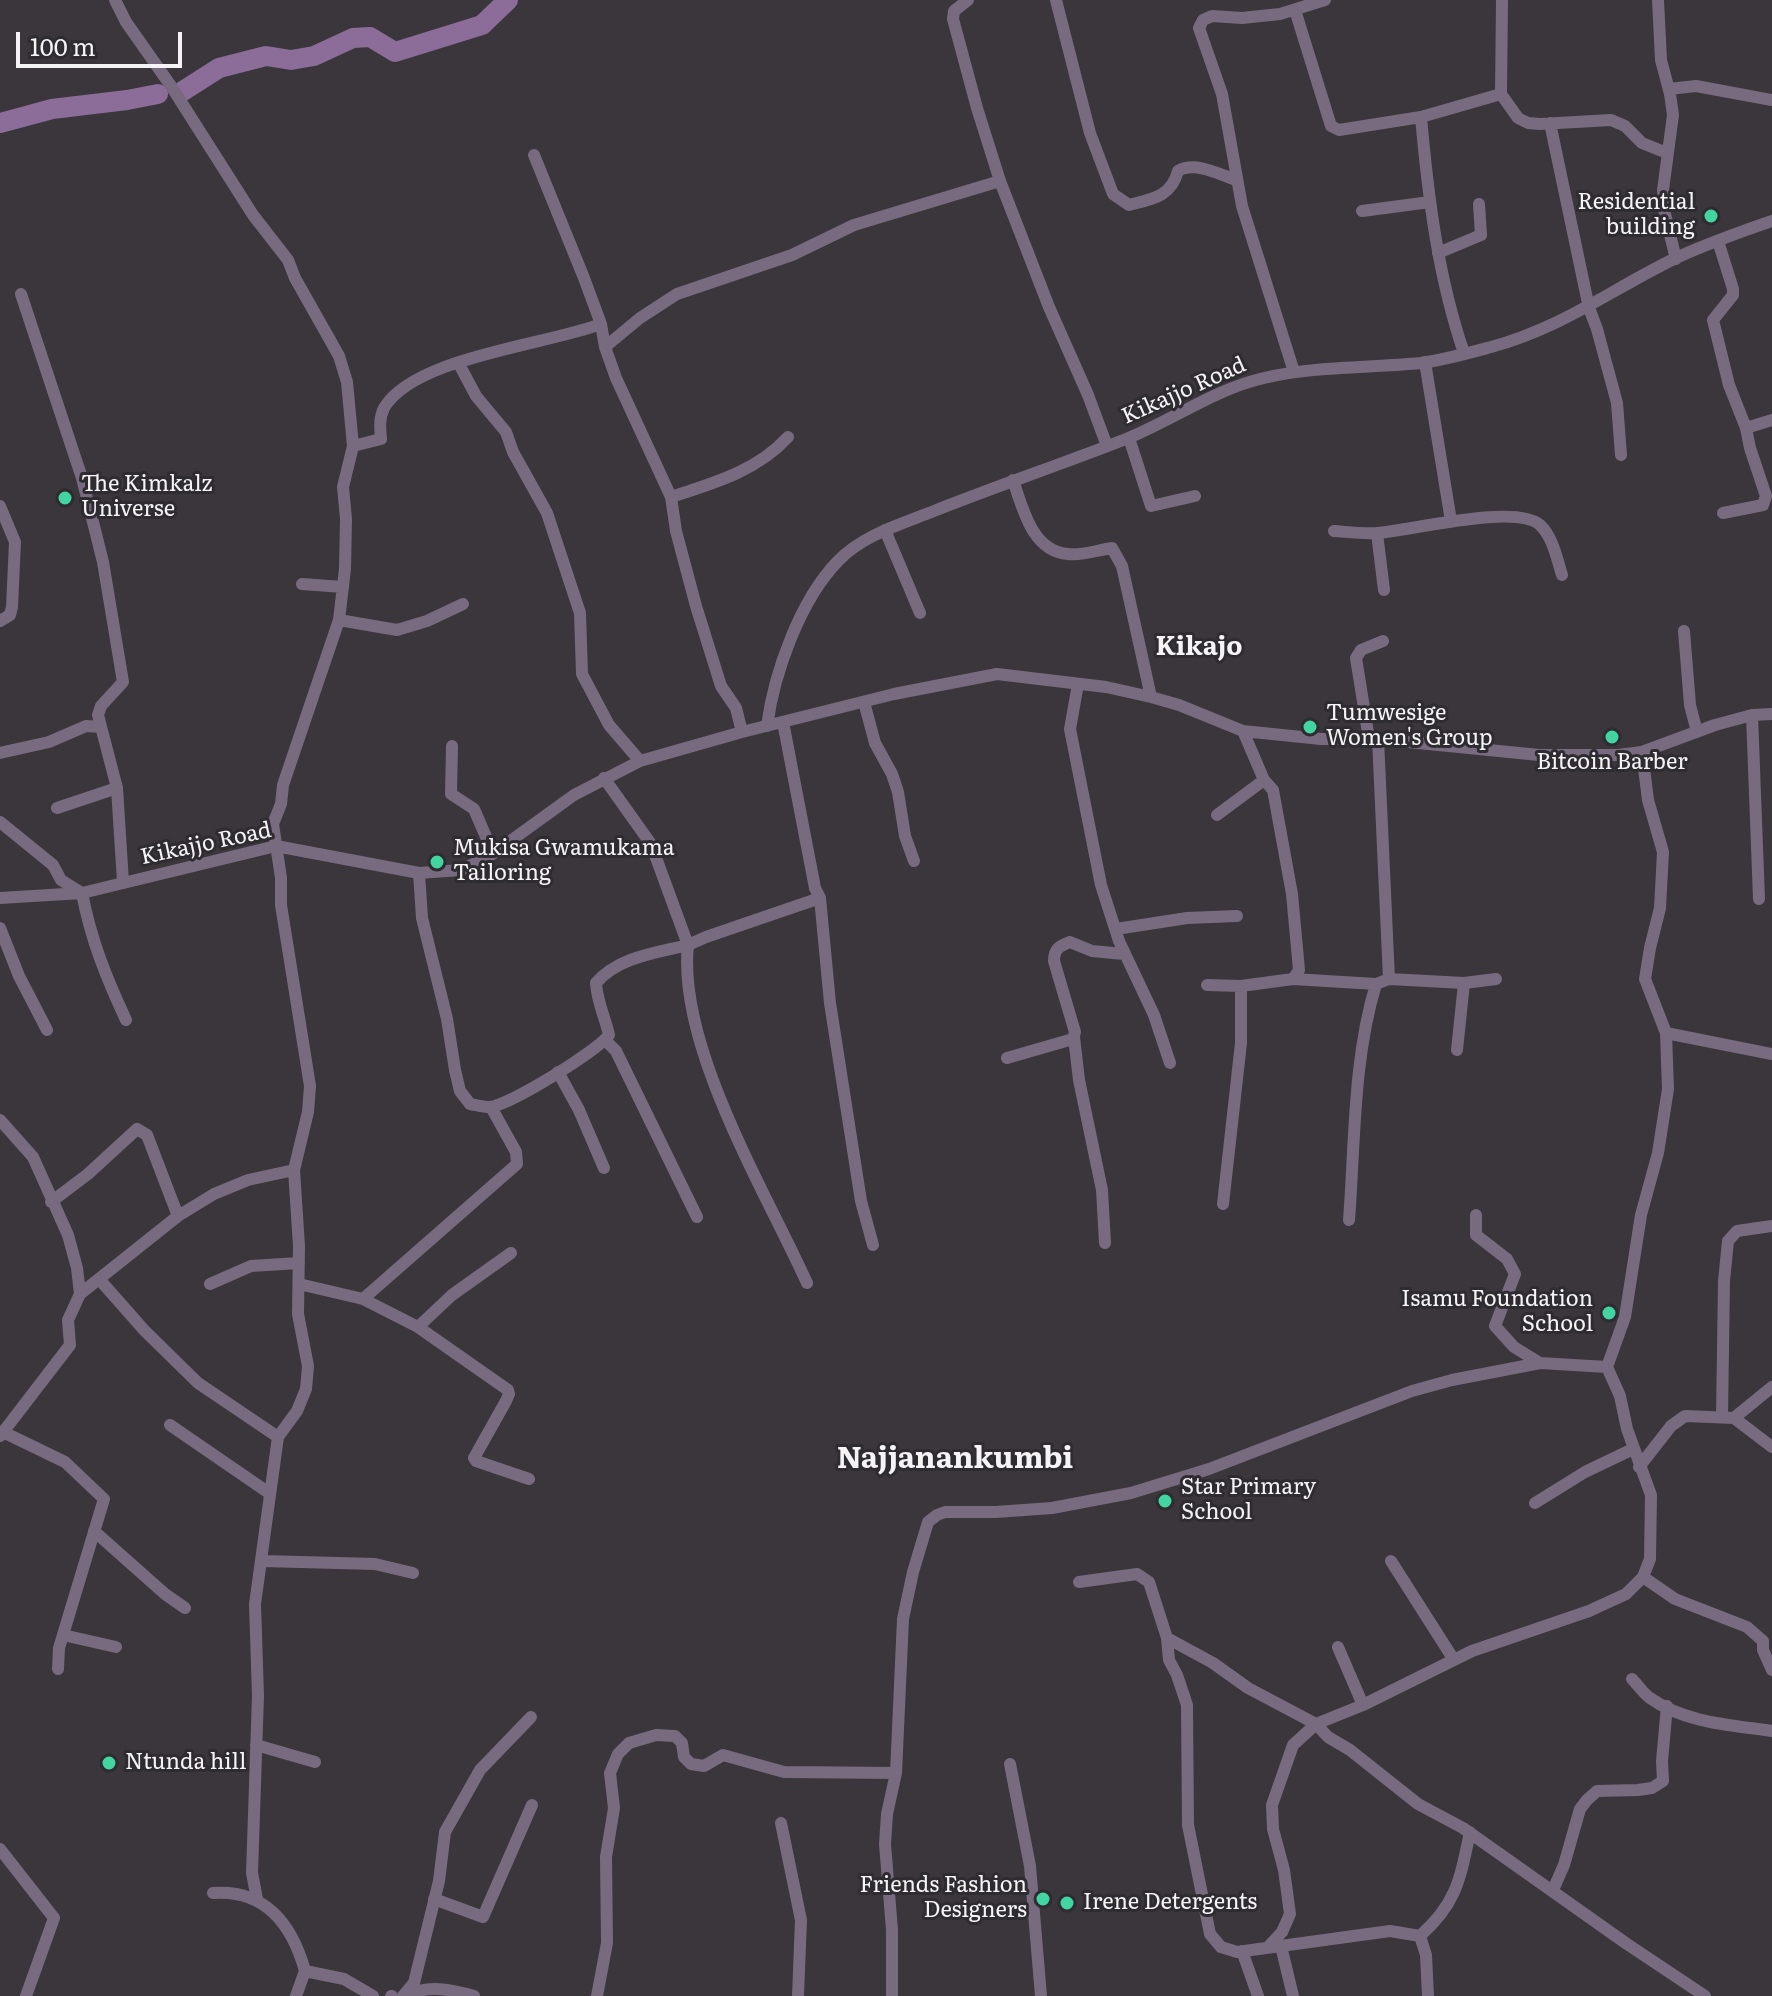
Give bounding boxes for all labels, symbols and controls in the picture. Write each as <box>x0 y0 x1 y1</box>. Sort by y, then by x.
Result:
scale bar <box>20 16 186 66</box>
text: 100 m <box>30 28 96 63</box>
place label: Residential building <box>1578 190 1695 242</box>
marker: Residential building <box>1702 207 1720 225</box>
street label: Kikajjo Road <box>1118 352 1250 430</box>
place label: The Kimkalz Universe <box>81 472 212 524</box>
marker: The Kimkalz Universe <box>56 489 74 507</box>
district label: Kikajo <box>1155 631 1243 663</box>
place label: Tumwesige Women's Group <box>1326 701 1493 752</box>
marker: Tumwesige Women's Group <box>1301 718 1319 736</box>
marker: Bitcoin Barber <box>1603 728 1621 746</box>
place label: Bitcoin Barber <box>1536 750 1688 776</box>
street label: Kikajjo Road <box>138 817 274 871</box>
place label: Mukisa Gwamukama Tailoring <box>453 836 675 888</box>
marker: Mukisa Gwamukama Tailoring <box>428 853 446 871</box>
place label: Isamu Foundation School <box>1401 1287 1593 1338</box>
marker: Isamu Foundation School <box>1600 1304 1618 1322</box>
district label: Najjanankumbi <box>837 1441 1073 1477</box>
place label: Star Primary School <box>1181 1475 1316 1526</box>
marker: Star Primary School <box>1156 1492 1174 1510</box>
place label: Ntunda hill <box>125 1750 246 1776</box>
marker: Ntunda hill <box>100 1754 118 1772</box>
place label: Friends Fashion Designers <box>859 1873 1027 1924</box>
marker: Friends Fashion Designers <box>1034 1890 1052 1908</box>
place label: Irene Detergents <box>1083 1890 1257 1916</box>
marker: Irene Detergents <box>1058 1894 1076 1912</box>

